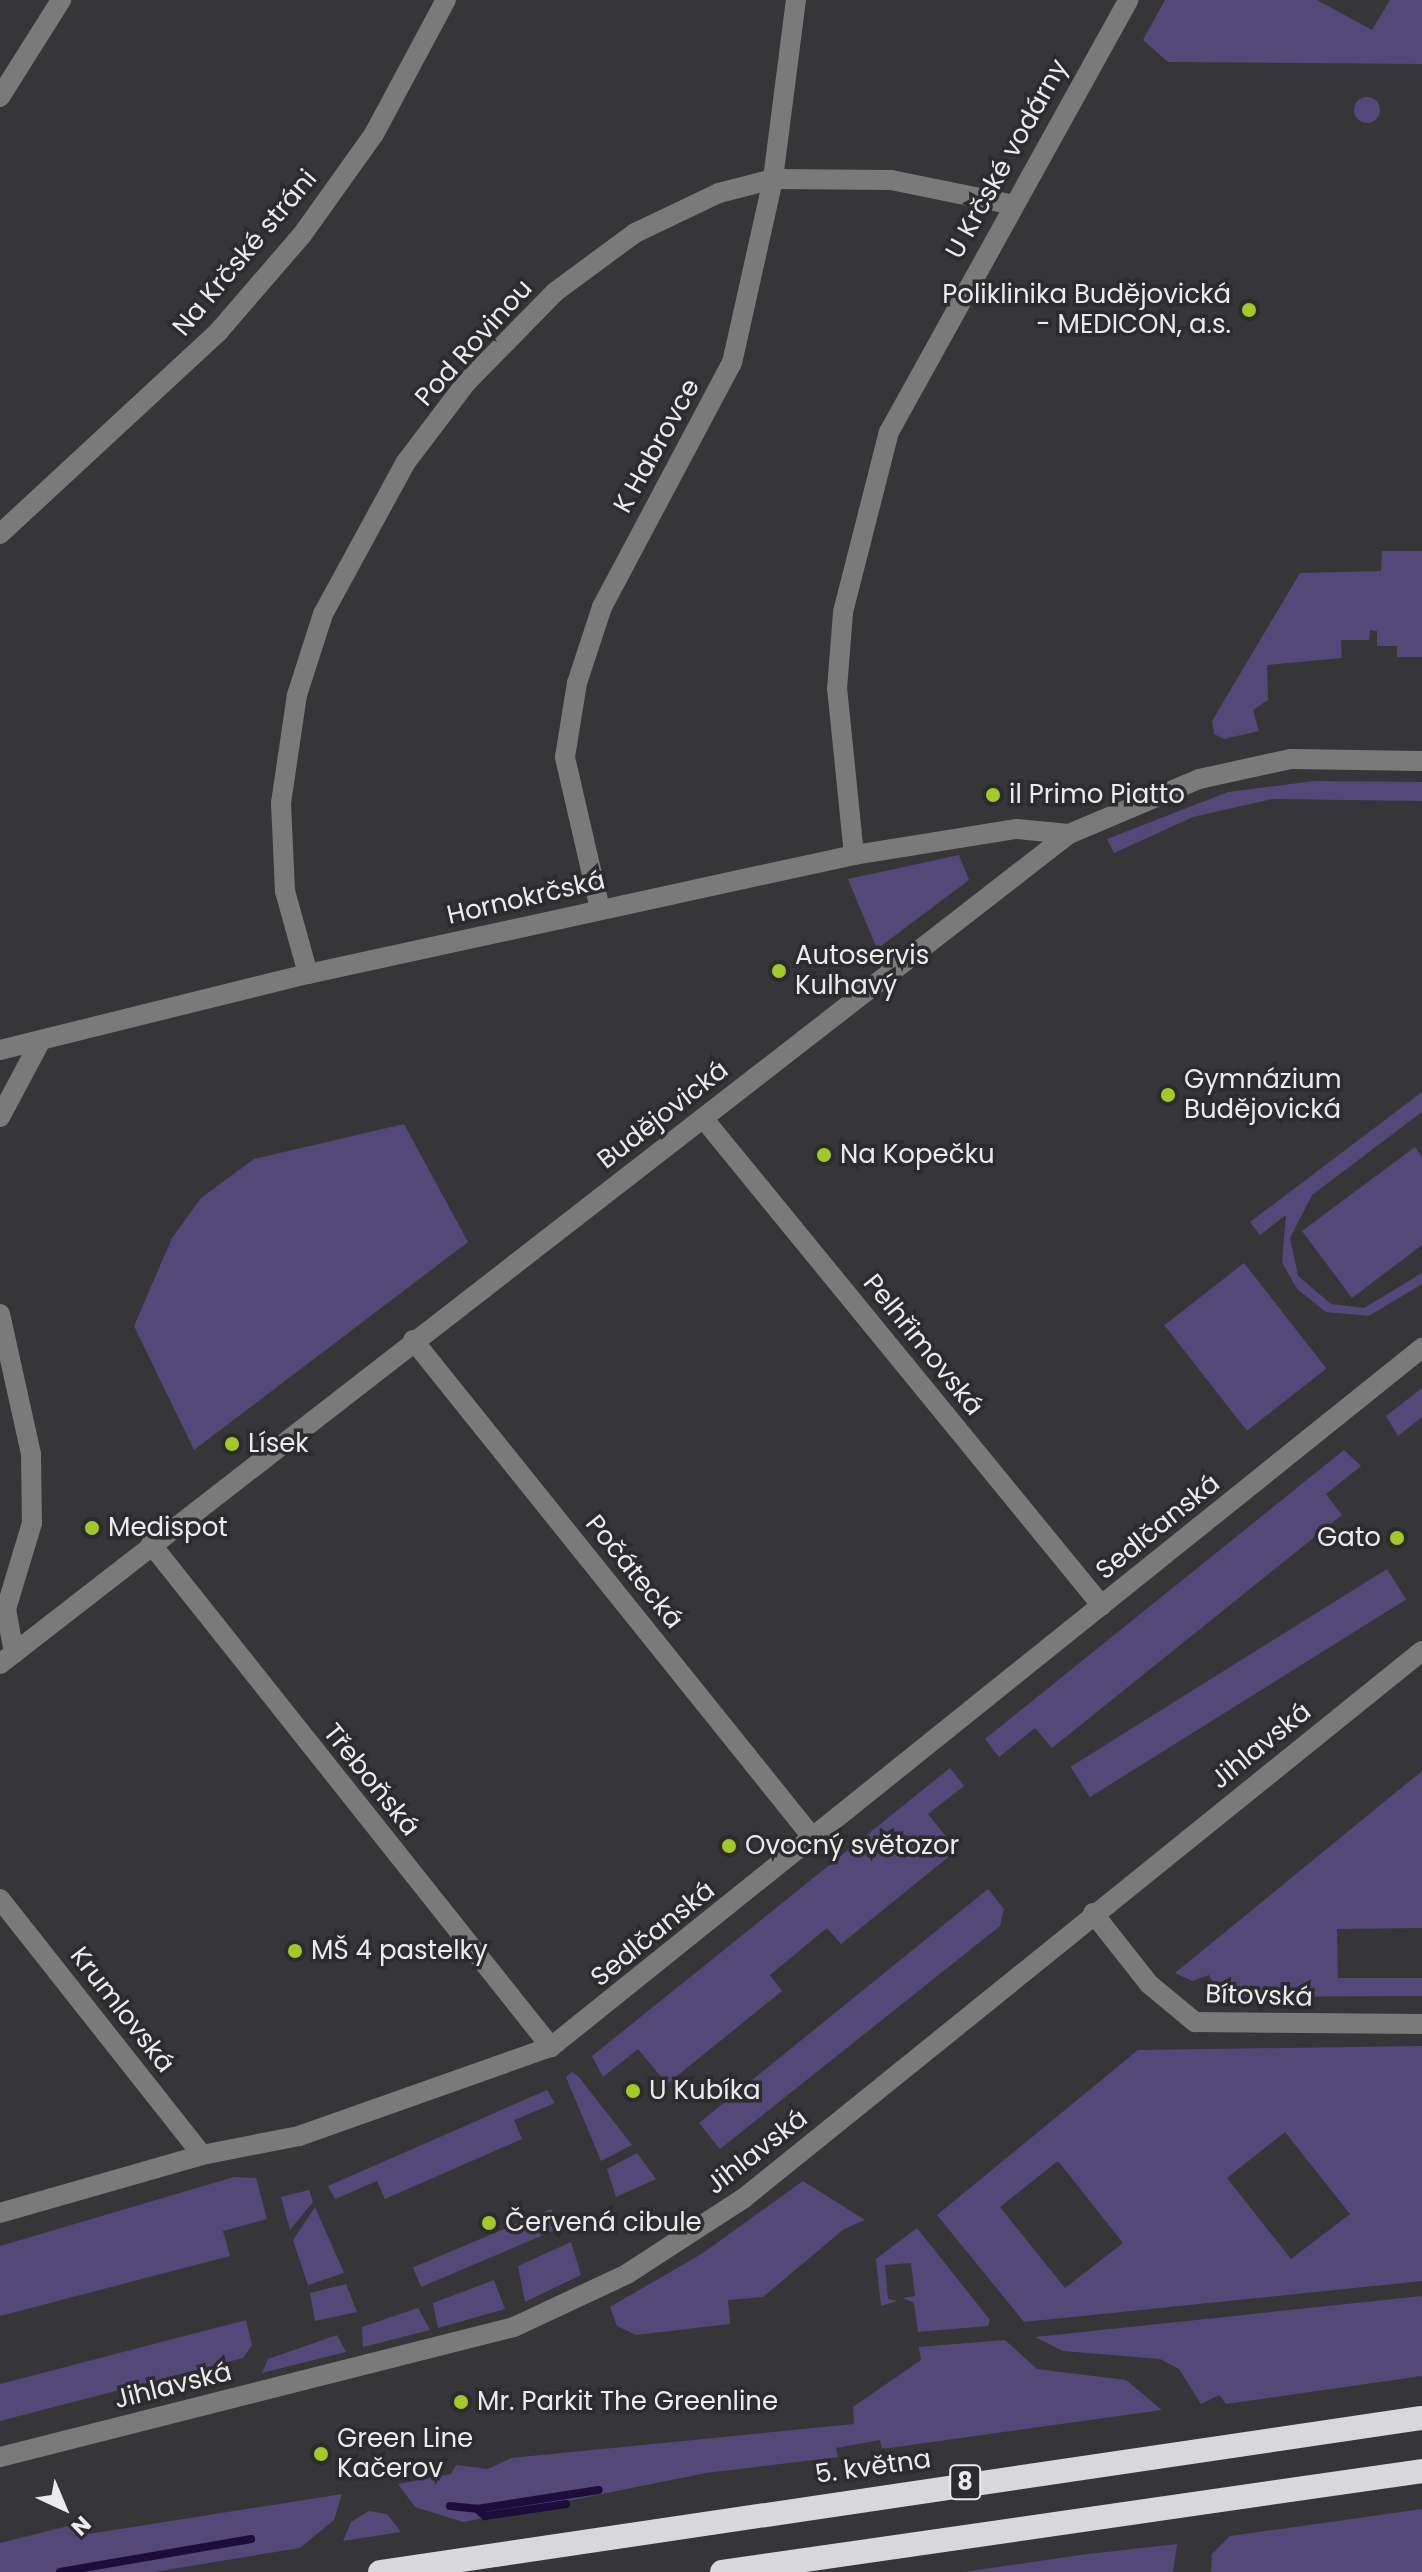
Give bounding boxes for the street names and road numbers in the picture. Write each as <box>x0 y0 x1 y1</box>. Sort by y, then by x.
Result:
street label: U Krčské vodárny <box>939 54 1075 264</box>
street label: Na Krčské stráni <box>166 164 324 342</box>
street label: Pod Rovinou <box>409 273 539 413</box>
street label: K Habrovce <box>607 374 707 518</box>
street label: Hornokrčská <box>444 865 608 931</box>
street label: Budějovická <box>592 1054 734 1176</box>
street label: Pelhřimovská <box>856 1268 990 1422</box>
street label: Sedlčanská <box>1090 1468 1226 1586</box>
street label: Počátecká <box>579 1509 689 1635</box>
street label: Jihlavská <box>1205 1696 1317 1796</box>
street label: Třeboňská <box>316 1718 426 1842</box>
street label: Sedlčanská <box>585 1875 721 1993</box>
street label: Krumlovská <box>63 1941 181 2079</box>
street label: Bítovská <box>1205 1979 1313 2013</box>
street label: Jihlavská <box>700 2103 814 2201</box>
street label: Jihlavská <box>111 2356 235 2416</box>
street label: 5. května <box>813 2443 933 2491</box>
road number: 8 <box>949 2462 981 2502</box>

